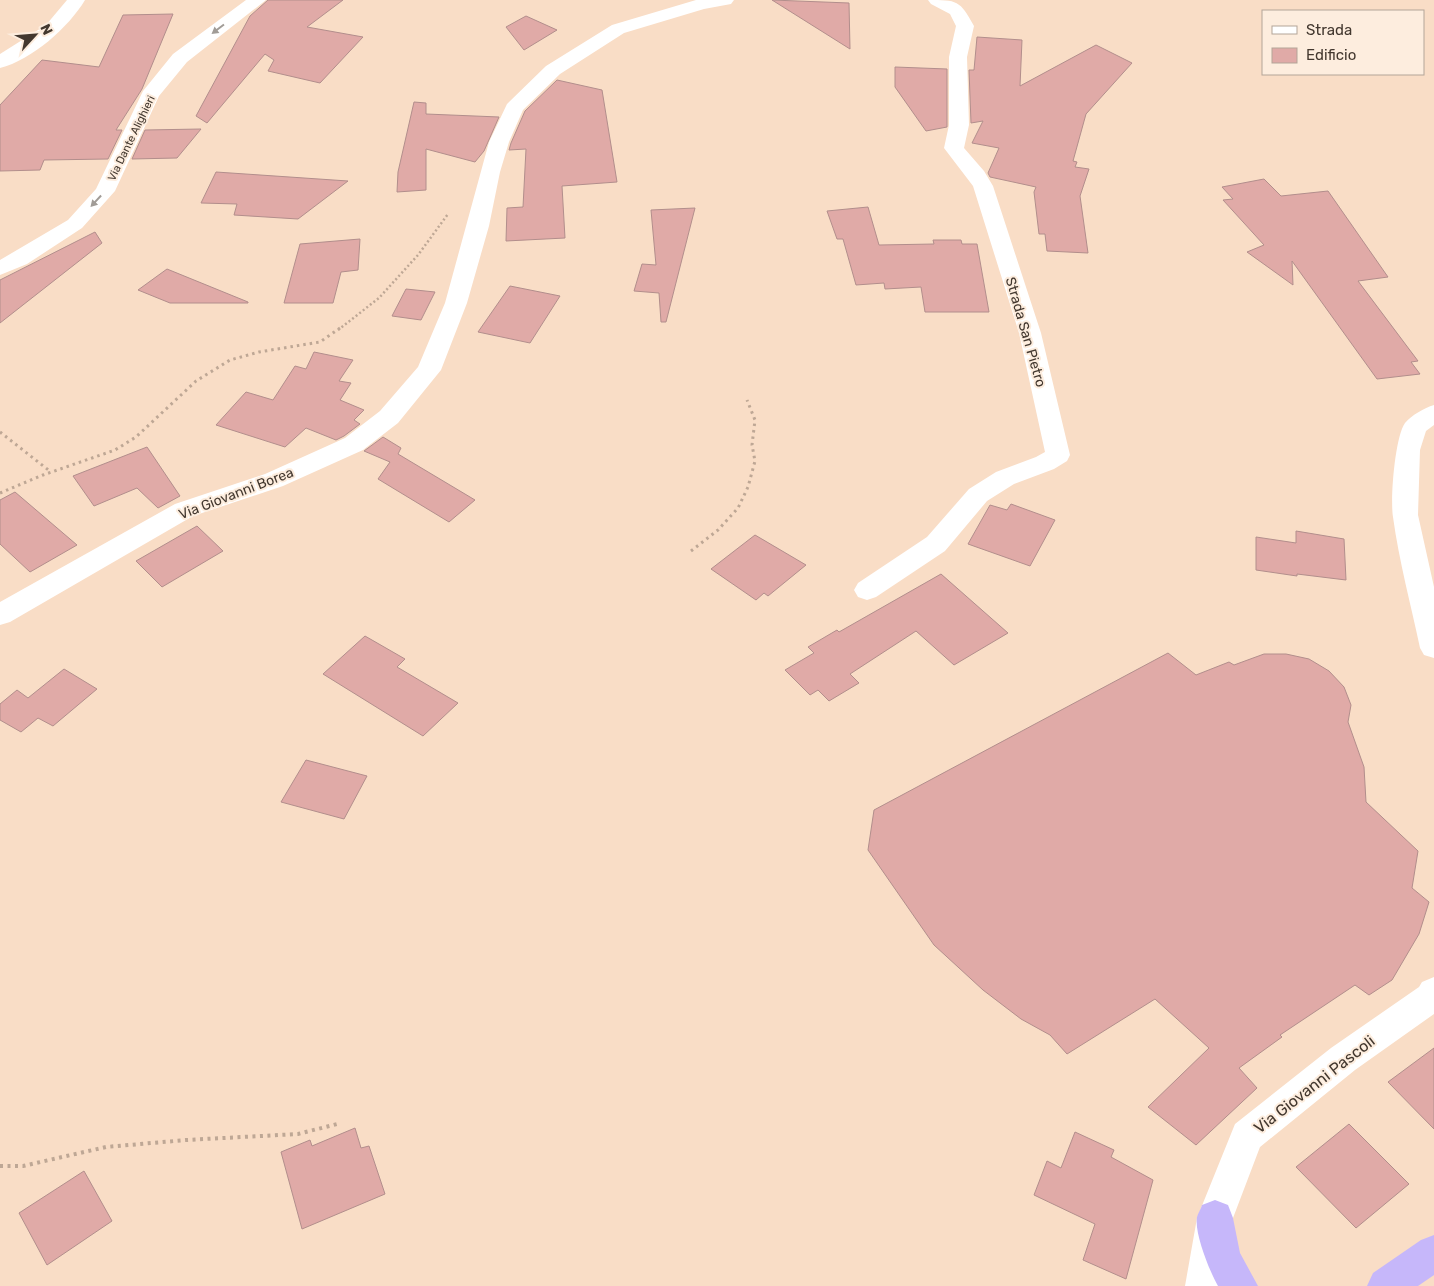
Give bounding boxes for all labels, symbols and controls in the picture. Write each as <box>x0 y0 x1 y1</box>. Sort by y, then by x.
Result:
north arrow <box>10 10 60 60</box>
legend <box>1262 10 1424 75</box>
text: N <box>36 21 56 38</box>
text: Strada <box>1306 21 1352 39</box>
one-way arrow <box>212 24 225 35</box>
text: Edificio <box>1306 46 1356 64</box>
street label: Via Dante Alighieri <box>105 93 158 183</box>
one-way arrow <box>90 195 102 207</box>
street label: Strada San Pietro <box>1002 275 1049 389</box>
street label: Via Giovanni Borea <box>176 464 296 523</box>
street label: Via Giovanni Pascoli <box>1250 1031 1379 1137</box>

